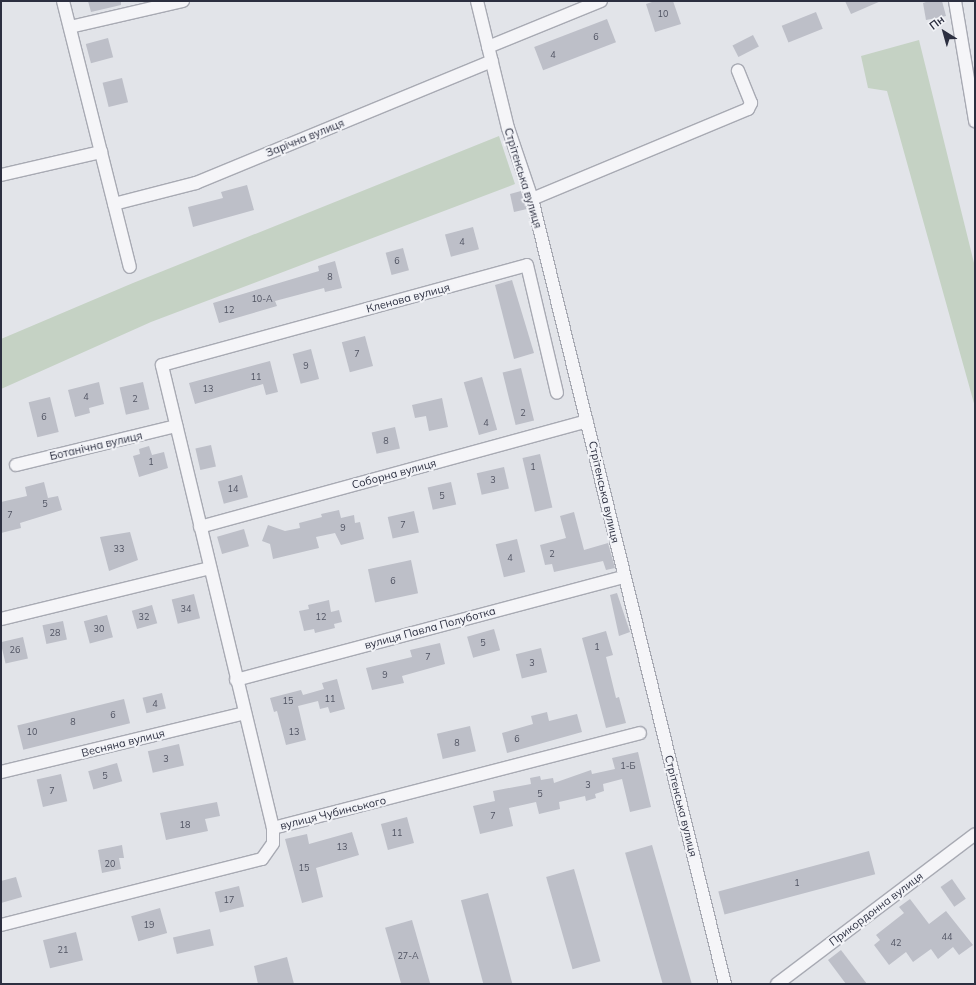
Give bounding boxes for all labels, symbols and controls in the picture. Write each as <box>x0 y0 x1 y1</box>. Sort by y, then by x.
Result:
house number: 10 <box>658 9 668 19</box>
north arrow <box>924 12 964 52</box>
text: Пн <box>926 12 947 33</box>
house number: 6 <box>593 32 599 42</box>
house number: 4 <box>550 50 556 60</box>
street label: Зарічна вулиця <box>264 116 346 160</box>
street label: Стрітенська вулиця <box>501 126 545 230</box>
house number: 4 <box>459 237 465 247</box>
house number: 6 <box>394 256 400 266</box>
house number: 8 <box>327 272 333 282</box>
street label: Кленова вулиця <box>365 280 451 316</box>
house number: 10-А <box>251 294 273 304</box>
house number: 12 <box>224 305 234 315</box>
house number: 7 <box>354 349 360 359</box>
house number: 9 <box>303 361 309 371</box>
house number: 11 <box>251 372 261 382</box>
house number: 13 <box>203 384 213 394</box>
house number: 4 <box>83 392 89 402</box>
house number: 2 <box>132 394 138 404</box>
house number: 2 <box>520 408 526 418</box>
house number: 6 <box>41 412 47 422</box>
house number: 4 <box>483 418 489 428</box>
street label: Ботанічна вулиця <box>48 429 144 463</box>
house number: 8 <box>383 436 389 446</box>
street label: Стрітенська вулиця <box>586 440 622 544</box>
street label: Соборна вулиця <box>350 456 438 492</box>
house number: 1 <box>148 457 154 467</box>
house number: 1 <box>530 462 536 472</box>
house number: 3 <box>490 475 496 485</box>
house number: 14 <box>228 484 238 494</box>
house number: 5 <box>439 491 445 501</box>
house number: 5 <box>42 499 48 509</box>
house number: 7 <box>7 510 13 520</box>
house number: 7 <box>400 520 406 530</box>
house number: 9 <box>340 523 346 533</box>
house number: 33 <box>114 544 124 554</box>
house number: 2 <box>549 549 555 559</box>
house number: 4 <box>507 553 513 563</box>
house number: 6 <box>390 576 396 586</box>
house number: 34 <box>181 604 191 614</box>
street label: вулиця Павла Полуботка <box>363 604 497 652</box>
house number: 32 <box>139 612 149 622</box>
house number: 12 <box>316 612 326 622</box>
house number: 30 <box>94 624 104 634</box>
house number: 28 <box>50 628 60 638</box>
house number: 5 <box>480 638 486 648</box>
house number: 1 <box>594 642 600 652</box>
house number: 26 <box>10 645 20 655</box>
house number: 7 <box>425 652 431 662</box>
house number: 3 <box>529 658 535 668</box>
house number: 9 <box>382 670 388 680</box>
house number: 11 <box>325 694 335 704</box>
house number: 15 <box>283 696 293 706</box>
house number: 4 <box>152 699 158 709</box>
house number: 6 <box>110 710 116 720</box>
house number: 8 <box>70 717 76 727</box>
street label: Весняна вулиця <box>80 726 166 760</box>
house number: 10 <box>27 727 37 737</box>
house number: 13 <box>289 727 299 737</box>
house number: 6 <box>514 734 520 744</box>
house number: 8 <box>454 738 460 748</box>
house number: 3 <box>163 754 169 764</box>
street label: Стрітенська вулиця <box>662 754 700 858</box>
house number: 1-Б <box>620 761 636 771</box>
house number: 5 <box>102 771 108 781</box>
house number: 3 <box>585 780 591 790</box>
house number: 7 <box>49 786 55 796</box>
house number: 5 <box>537 789 543 799</box>
street label: вулиця Чубинського <box>279 793 387 833</box>
house number: 7 <box>490 811 496 821</box>
house number: 18 <box>180 820 190 830</box>
house number: 11 <box>392 828 402 838</box>
house number: 13 <box>337 842 347 852</box>
house number: 20 <box>105 859 115 869</box>
house number: 15 <box>299 863 309 873</box>
street label: Прикордонна вулиця <box>826 869 926 949</box>
house number: 1 <box>794 878 800 888</box>
house number: 17 <box>224 895 234 905</box>
house number: 19 <box>144 920 154 930</box>
house number: 44 <box>942 932 952 942</box>
house number: 42 <box>891 938 901 948</box>
house number: 21 <box>58 945 68 955</box>
house number: 27-А <box>397 951 419 961</box>

